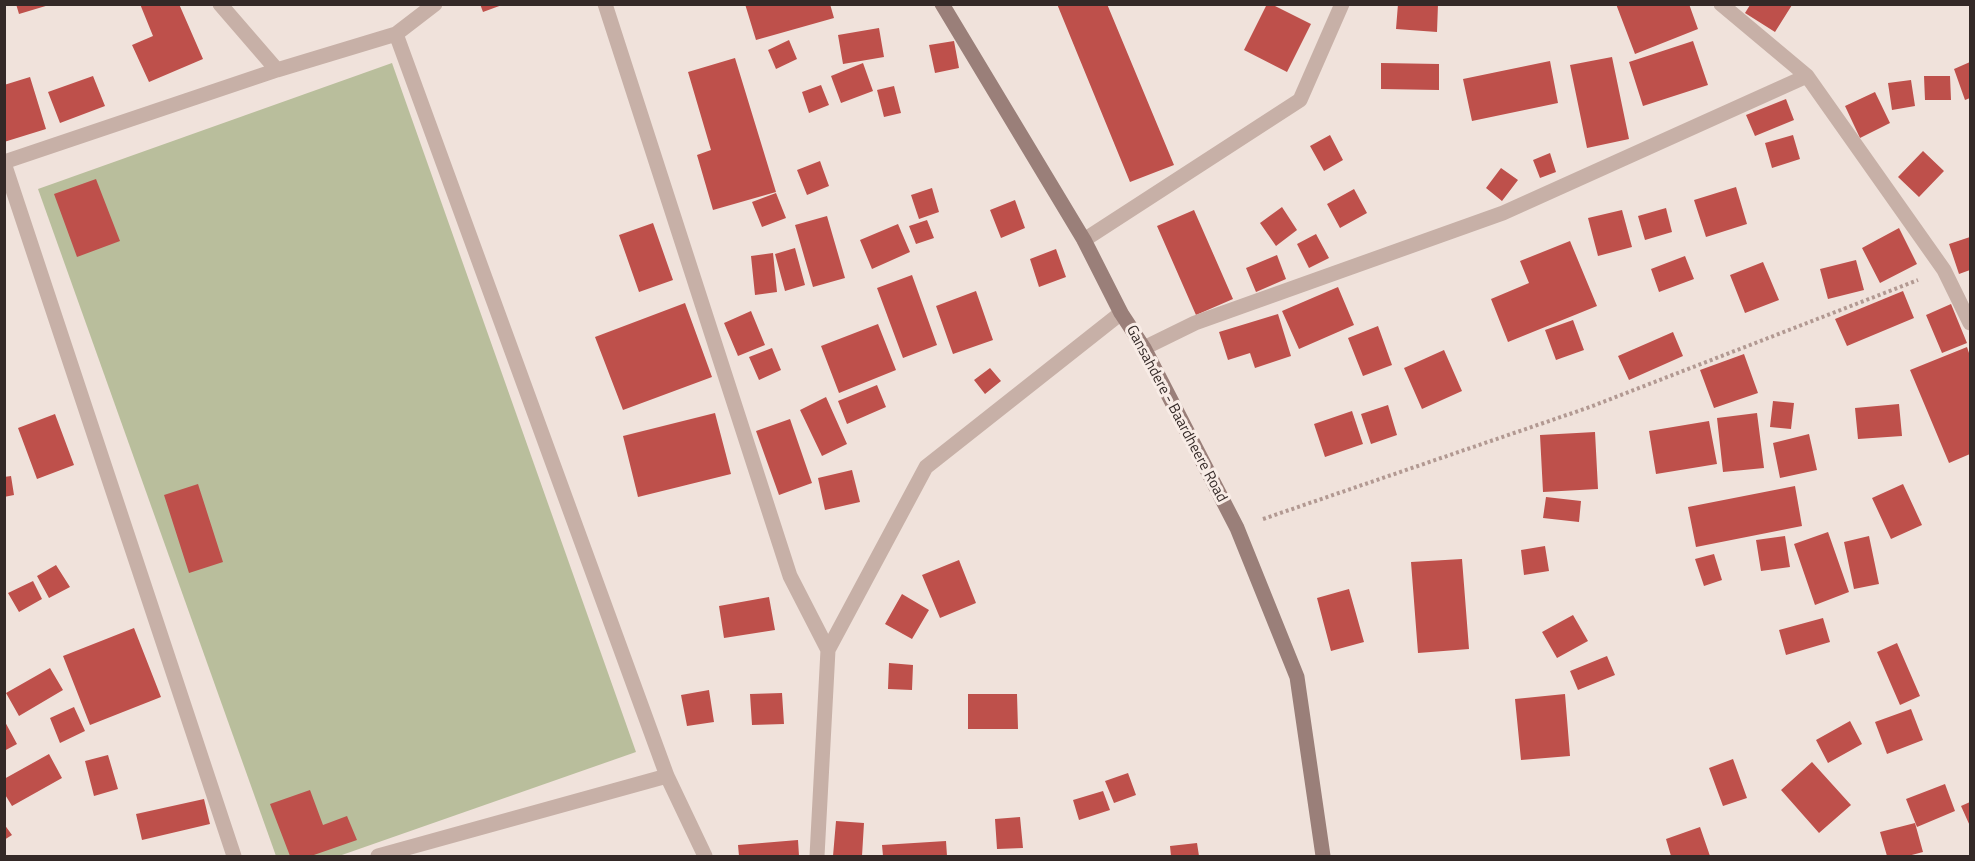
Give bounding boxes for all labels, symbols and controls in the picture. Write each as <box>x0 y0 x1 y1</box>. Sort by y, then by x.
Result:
street label: Gansahdere - Baardheere Road <box>1122 323 1230 505</box>

